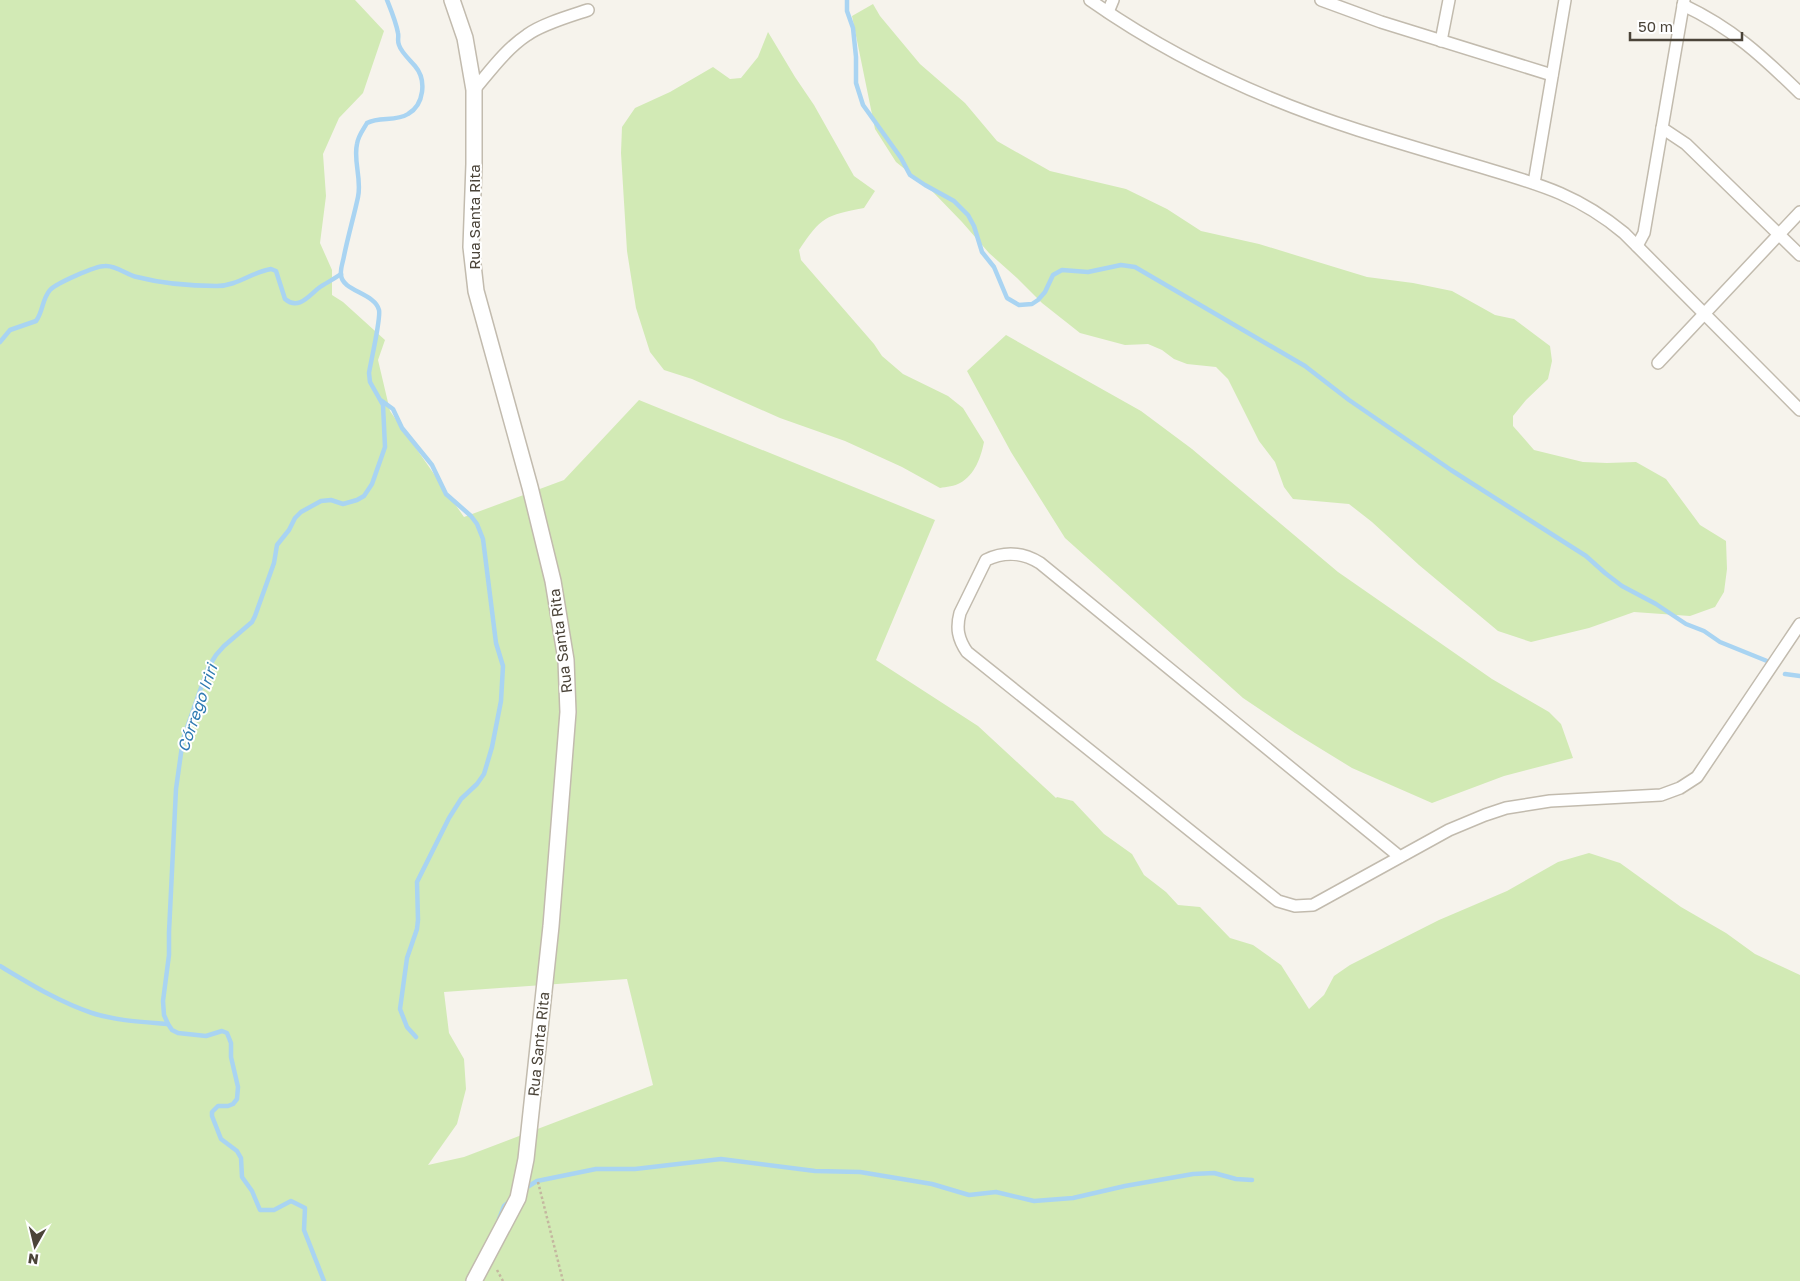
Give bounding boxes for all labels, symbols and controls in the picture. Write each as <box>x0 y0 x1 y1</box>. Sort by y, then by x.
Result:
scale bar <box>1630 10 1742 42</box>
text: 50 m <box>1638 17 1673 35</box>
street label: Rua Santa Rita <box>465 164 483 270</box>
street label: Rua Santa Rita <box>545 588 575 694</box>
water label: Córrego Iriri <box>173 660 222 755</box>
street label: Rua Santa Rita <box>524 991 552 1097</box>
north arrow <box>10 1221 60 1271</box>
text: N <box>27 1250 40 1269</box>

